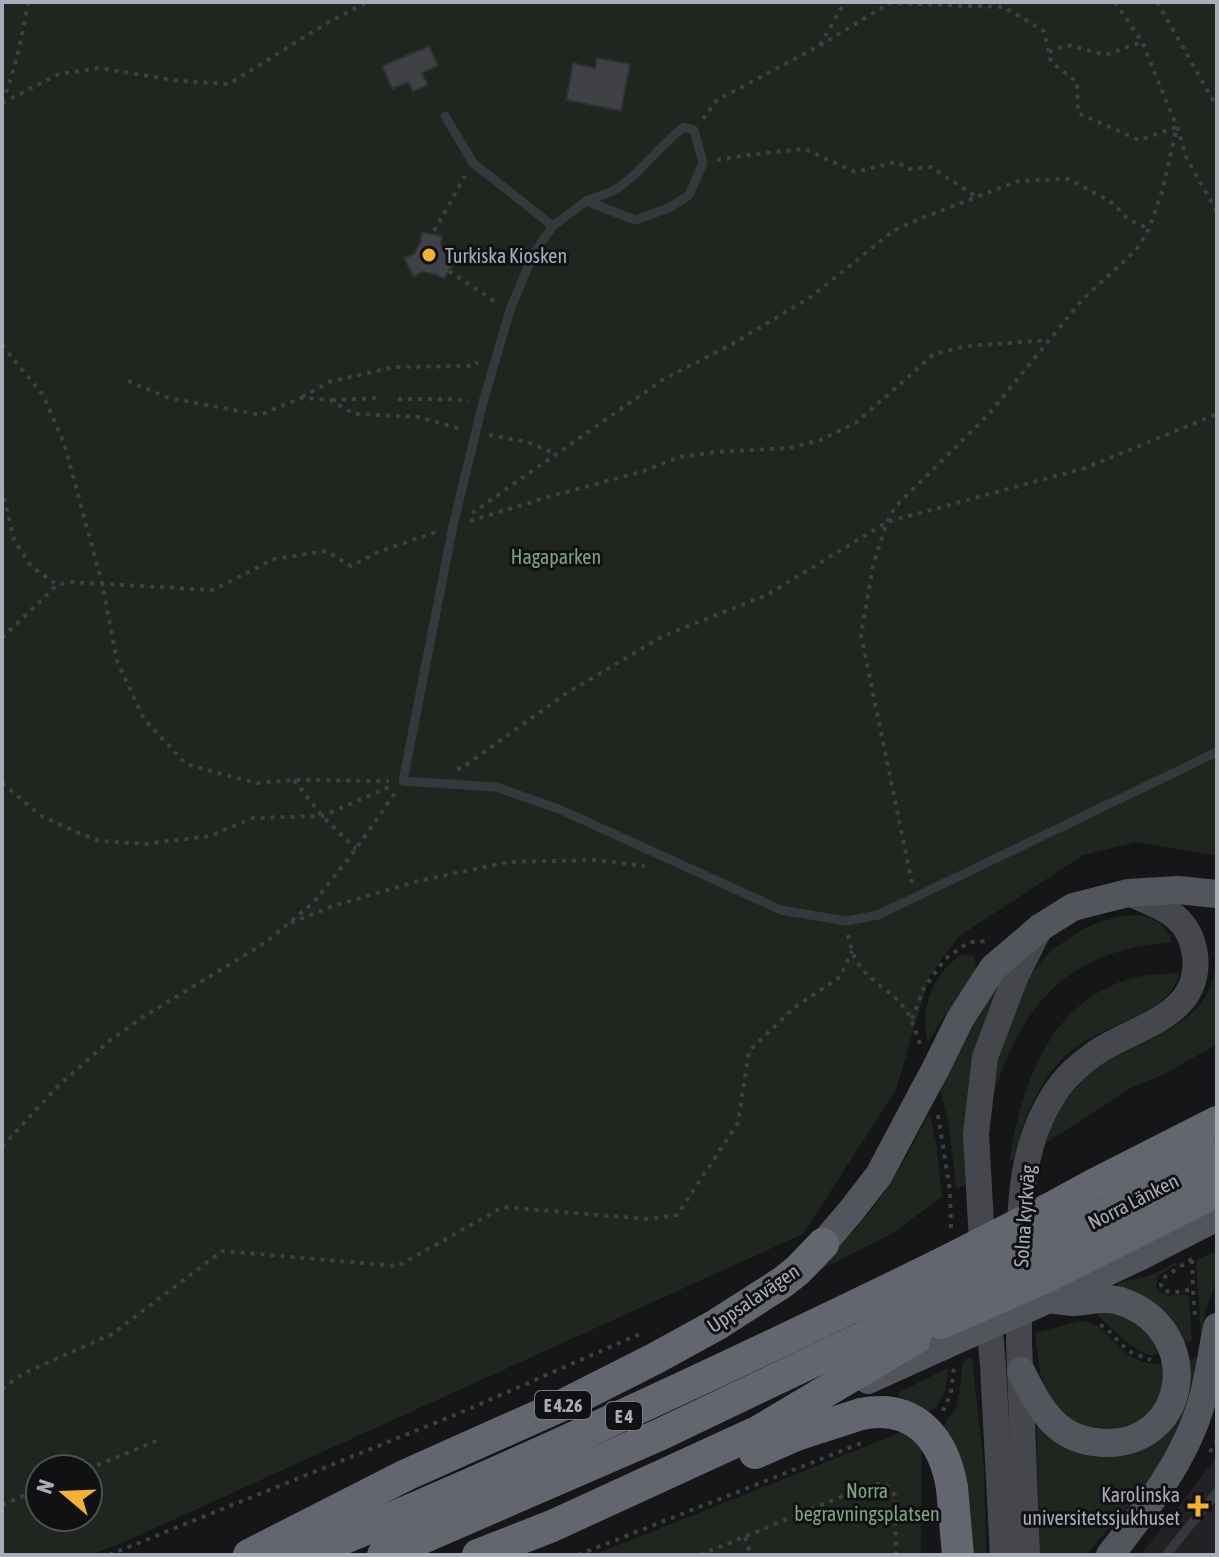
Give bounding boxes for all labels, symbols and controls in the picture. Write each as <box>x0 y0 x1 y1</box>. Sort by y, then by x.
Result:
place label: Turkiska Kiosken <box>445 244 567 267</box>
marker: Turkiska Kiosken <box>420 246 438 264</box>
park label: Hagaparken <box>511 545 601 568</box>
street label: Solna kyrkväg <box>1009 1164 1039 1268</box>
street label: Norra Länken <box>1084 1168 1182 1234</box>
street label: Uppsalavägen <box>703 1259 803 1337</box>
road number: E 4.26 <box>535 1391 591 1419</box>
road number: E 4 <box>606 1402 642 1430</box>
north arrow <box>24 1453 104 1533</box>
text: N <box>31 1476 59 1497</box>
park label: Norra begravningsplatsen <box>794 1479 940 1525</box>
place label: Karolinska universitetssjukhuset <box>1023 1483 1180 1529</box>
marker: Karolinska universitetssjukhuset <box>1187 1495 1209 1517</box>

